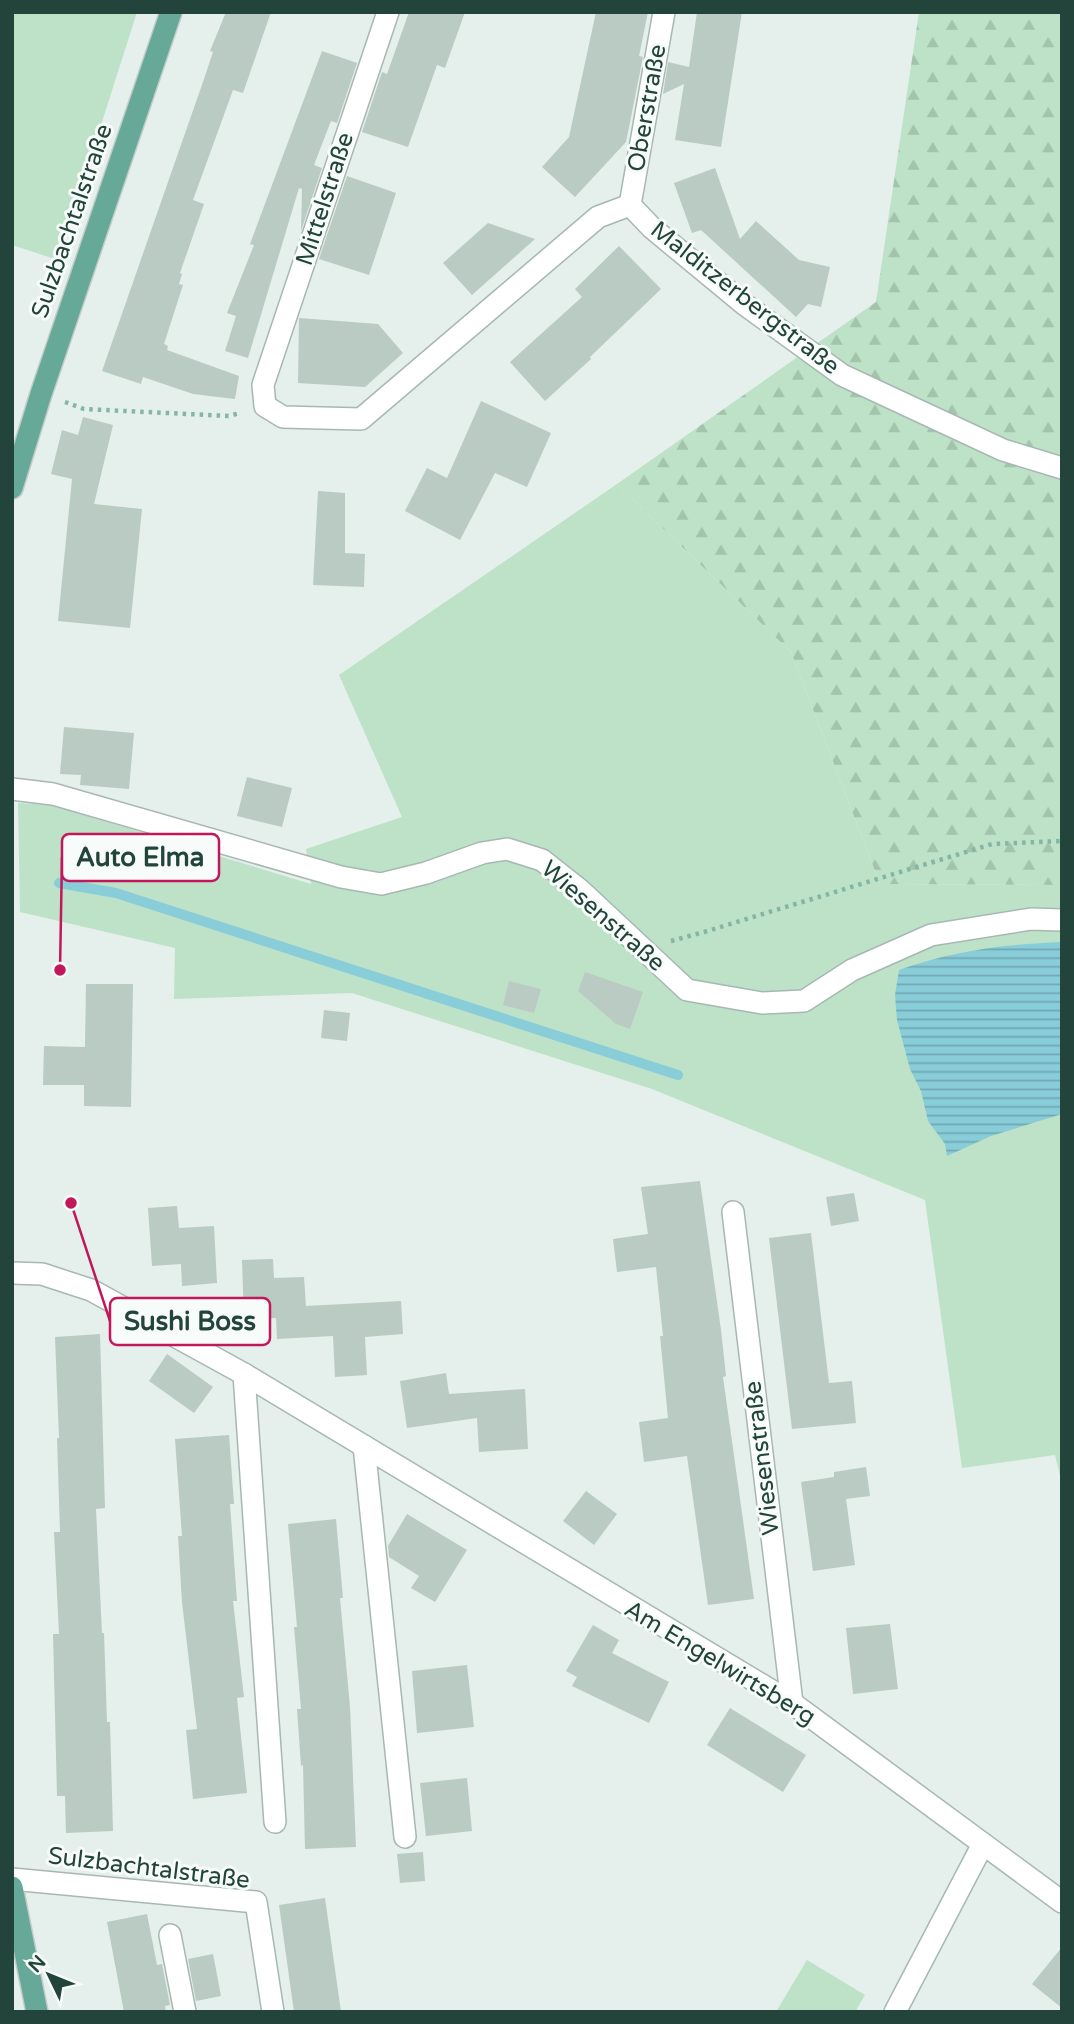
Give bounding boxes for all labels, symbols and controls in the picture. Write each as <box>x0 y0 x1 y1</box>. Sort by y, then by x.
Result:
street label: Oberstraße <box>622 42 672 174</box>
street label: Sulzbachtalstraße <box>25 120 119 322</box>
street label: Mittelstraße <box>290 129 360 269</box>
street label: Malditzerbergstraße <box>645 215 845 381</box>
callout: Auto Elma <box>62 834 219 881</box>
text: Auto Elma <box>76 842 204 873</box>
street label: Wiesenstraße <box>535 854 671 978</box>
callout: Sushi Boss <box>110 1298 270 1345</box>
text: Sushi Boss <box>124 1306 256 1337</box>
street label: Wiesenstraße <box>738 1379 786 1537</box>
street label: Am Engelwirtsberg <box>619 1594 821 1732</box>
street label: Sulzbachtalstraße <box>47 1841 251 1895</box>
north arrow <box>14 1940 84 2010</box>
text: N <box>24 1951 51 1977</box>

